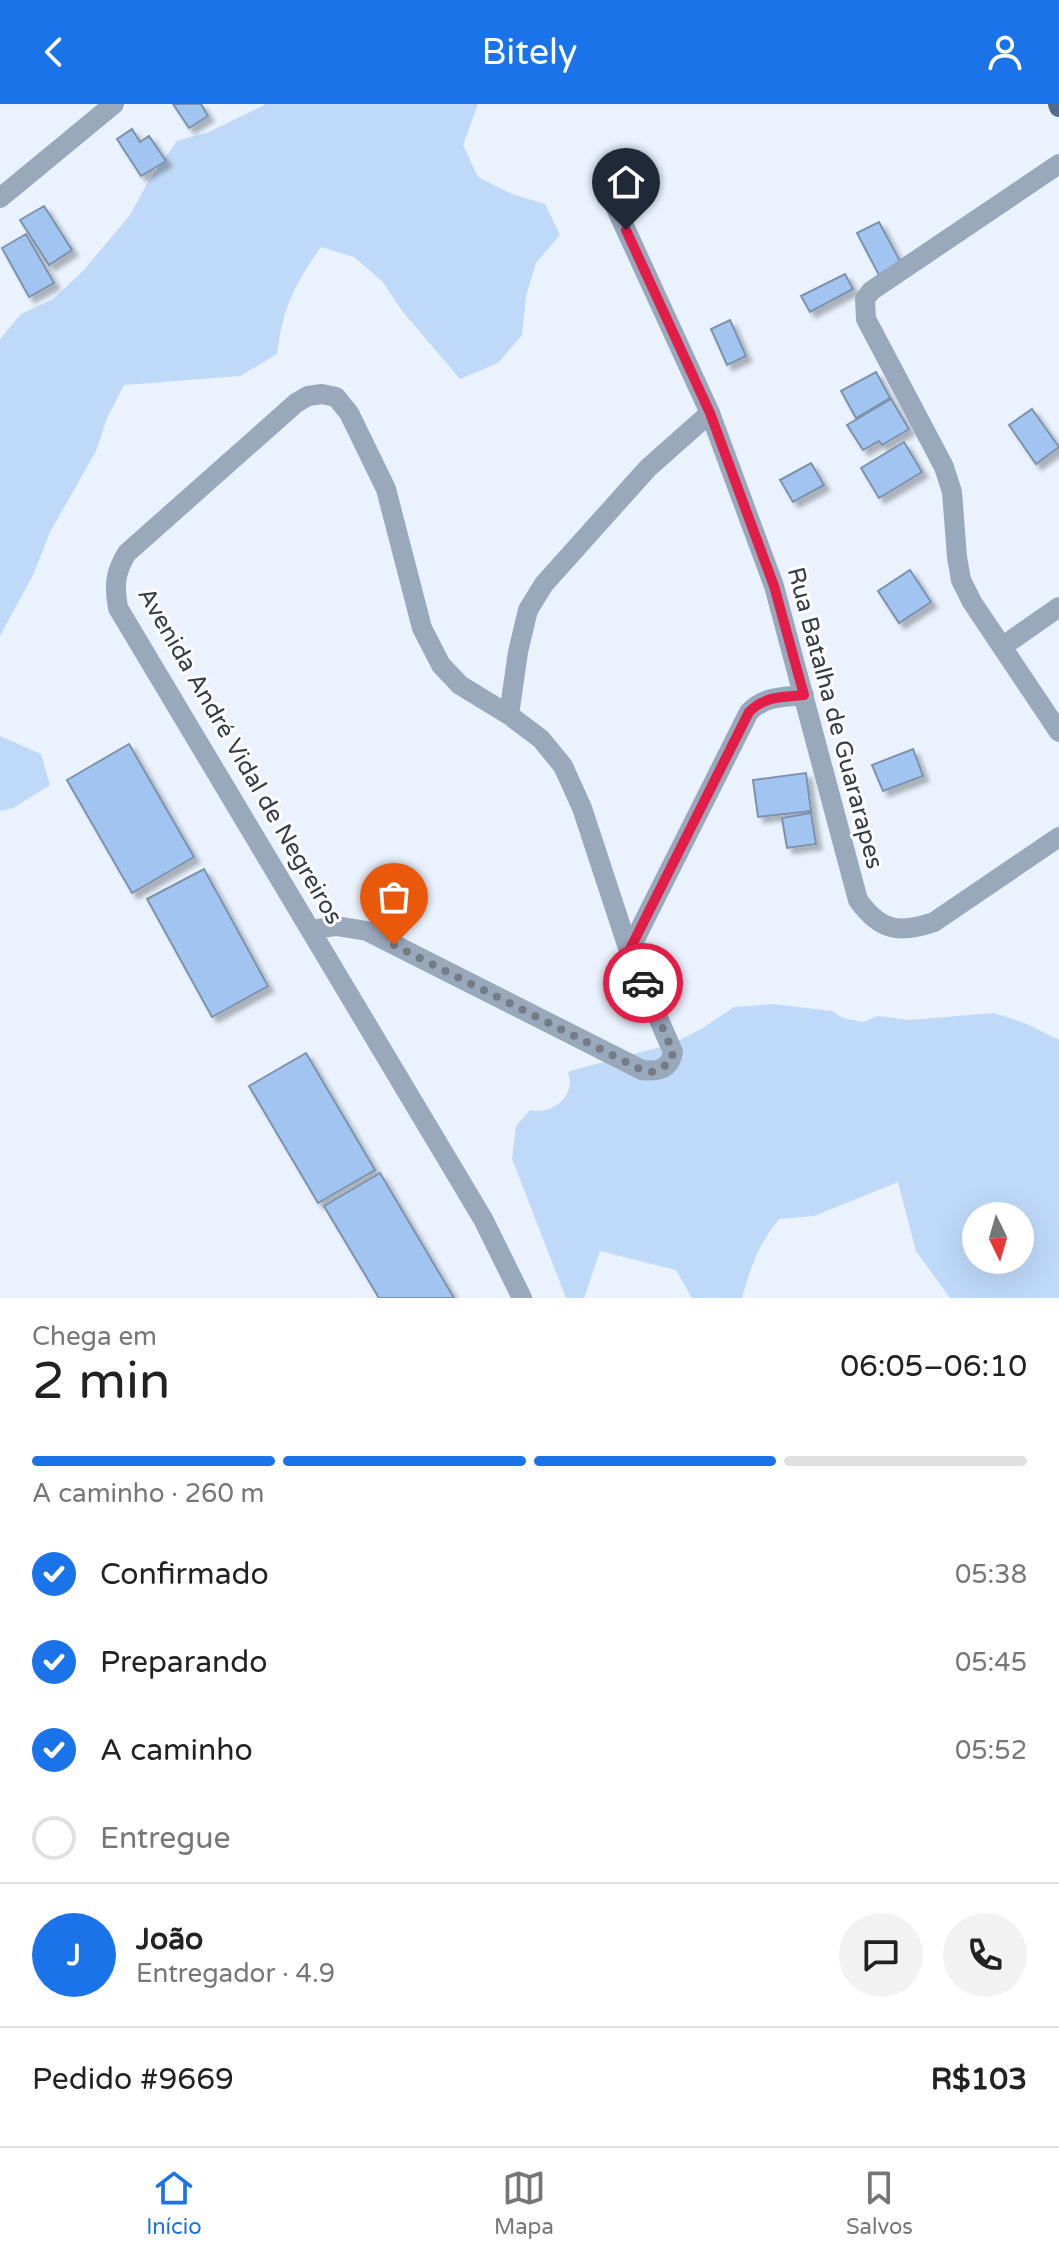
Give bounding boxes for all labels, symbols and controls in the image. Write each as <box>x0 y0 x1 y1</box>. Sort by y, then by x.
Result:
icon: back <box>32 30 76 74</box>
icon: person <box>983 30 1027 74</box>
text: Bitely <box>482 31 577 74</box>
pin <box>592 148 660 230</box>
icon: home <box>604 160 648 204</box>
street label: Rua Batalha de Guararapes <box>781 564 889 872</box>
street label: Avenida André Vidal de Negreiros <box>131 582 349 930</box>
pin <box>360 863 428 945</box>
icon: bag <box>372 875 416 919</box>
courier <box>603 943 683 1023</box>
icon: car <box>621 961 665 1005</box>
north arrow <box>962 1202 1034 1274</box>
map controls <box>962 1202 1034 1274</box>
text: Chega em <box>32 1321 157 1352</box>
text: 06:05–06:10 <box>840 1348 1027 1385</box>
text: 2 min <box>32 1350 171 1413</box>
text: A caminho · 260 m <box>32 1478 264 1509</box>
icon: check <box>32 1552 76 1596</box>
text: Confirmado <box>100 1556 269 1593</box>
text: 05:38 <box>955 1559 1027 1590</box>
icon: check <box>32 1640 76 1684</box>
text: Preparando <box>100 1644 268 1681</box>
text: 05:45 <box>955 1647 1027 1678</box>
icon: check <box>32 1728 76 1772</box>
text: A caminho <box>100 1732 253 1769</box>
text: 05:52 <box>955 1735 1027 1766</box>
text: Entregue <box>100 1820 231 1857</box>
button: chat <box>839 1913 923 1997</box>
button: phone <box>943 1913 1027 1997</box>
text: João <box>136 1921 203 1958</box>
text: J <box>67 1937 81 1974</box>
text: Entregador · 4.9 <box>136 1958 335 1989</box>
text: Pedido #9669 <box>32 2061 234 2098</box>
text: R$103 <box>931 2061 1027 2098</box>
tab: Início <box>146 2166 202 2240</box>
tab: Mapa <box>494 2166 554 2240</box>
tab: Salvos <box>846 2166 913 2240</box>

